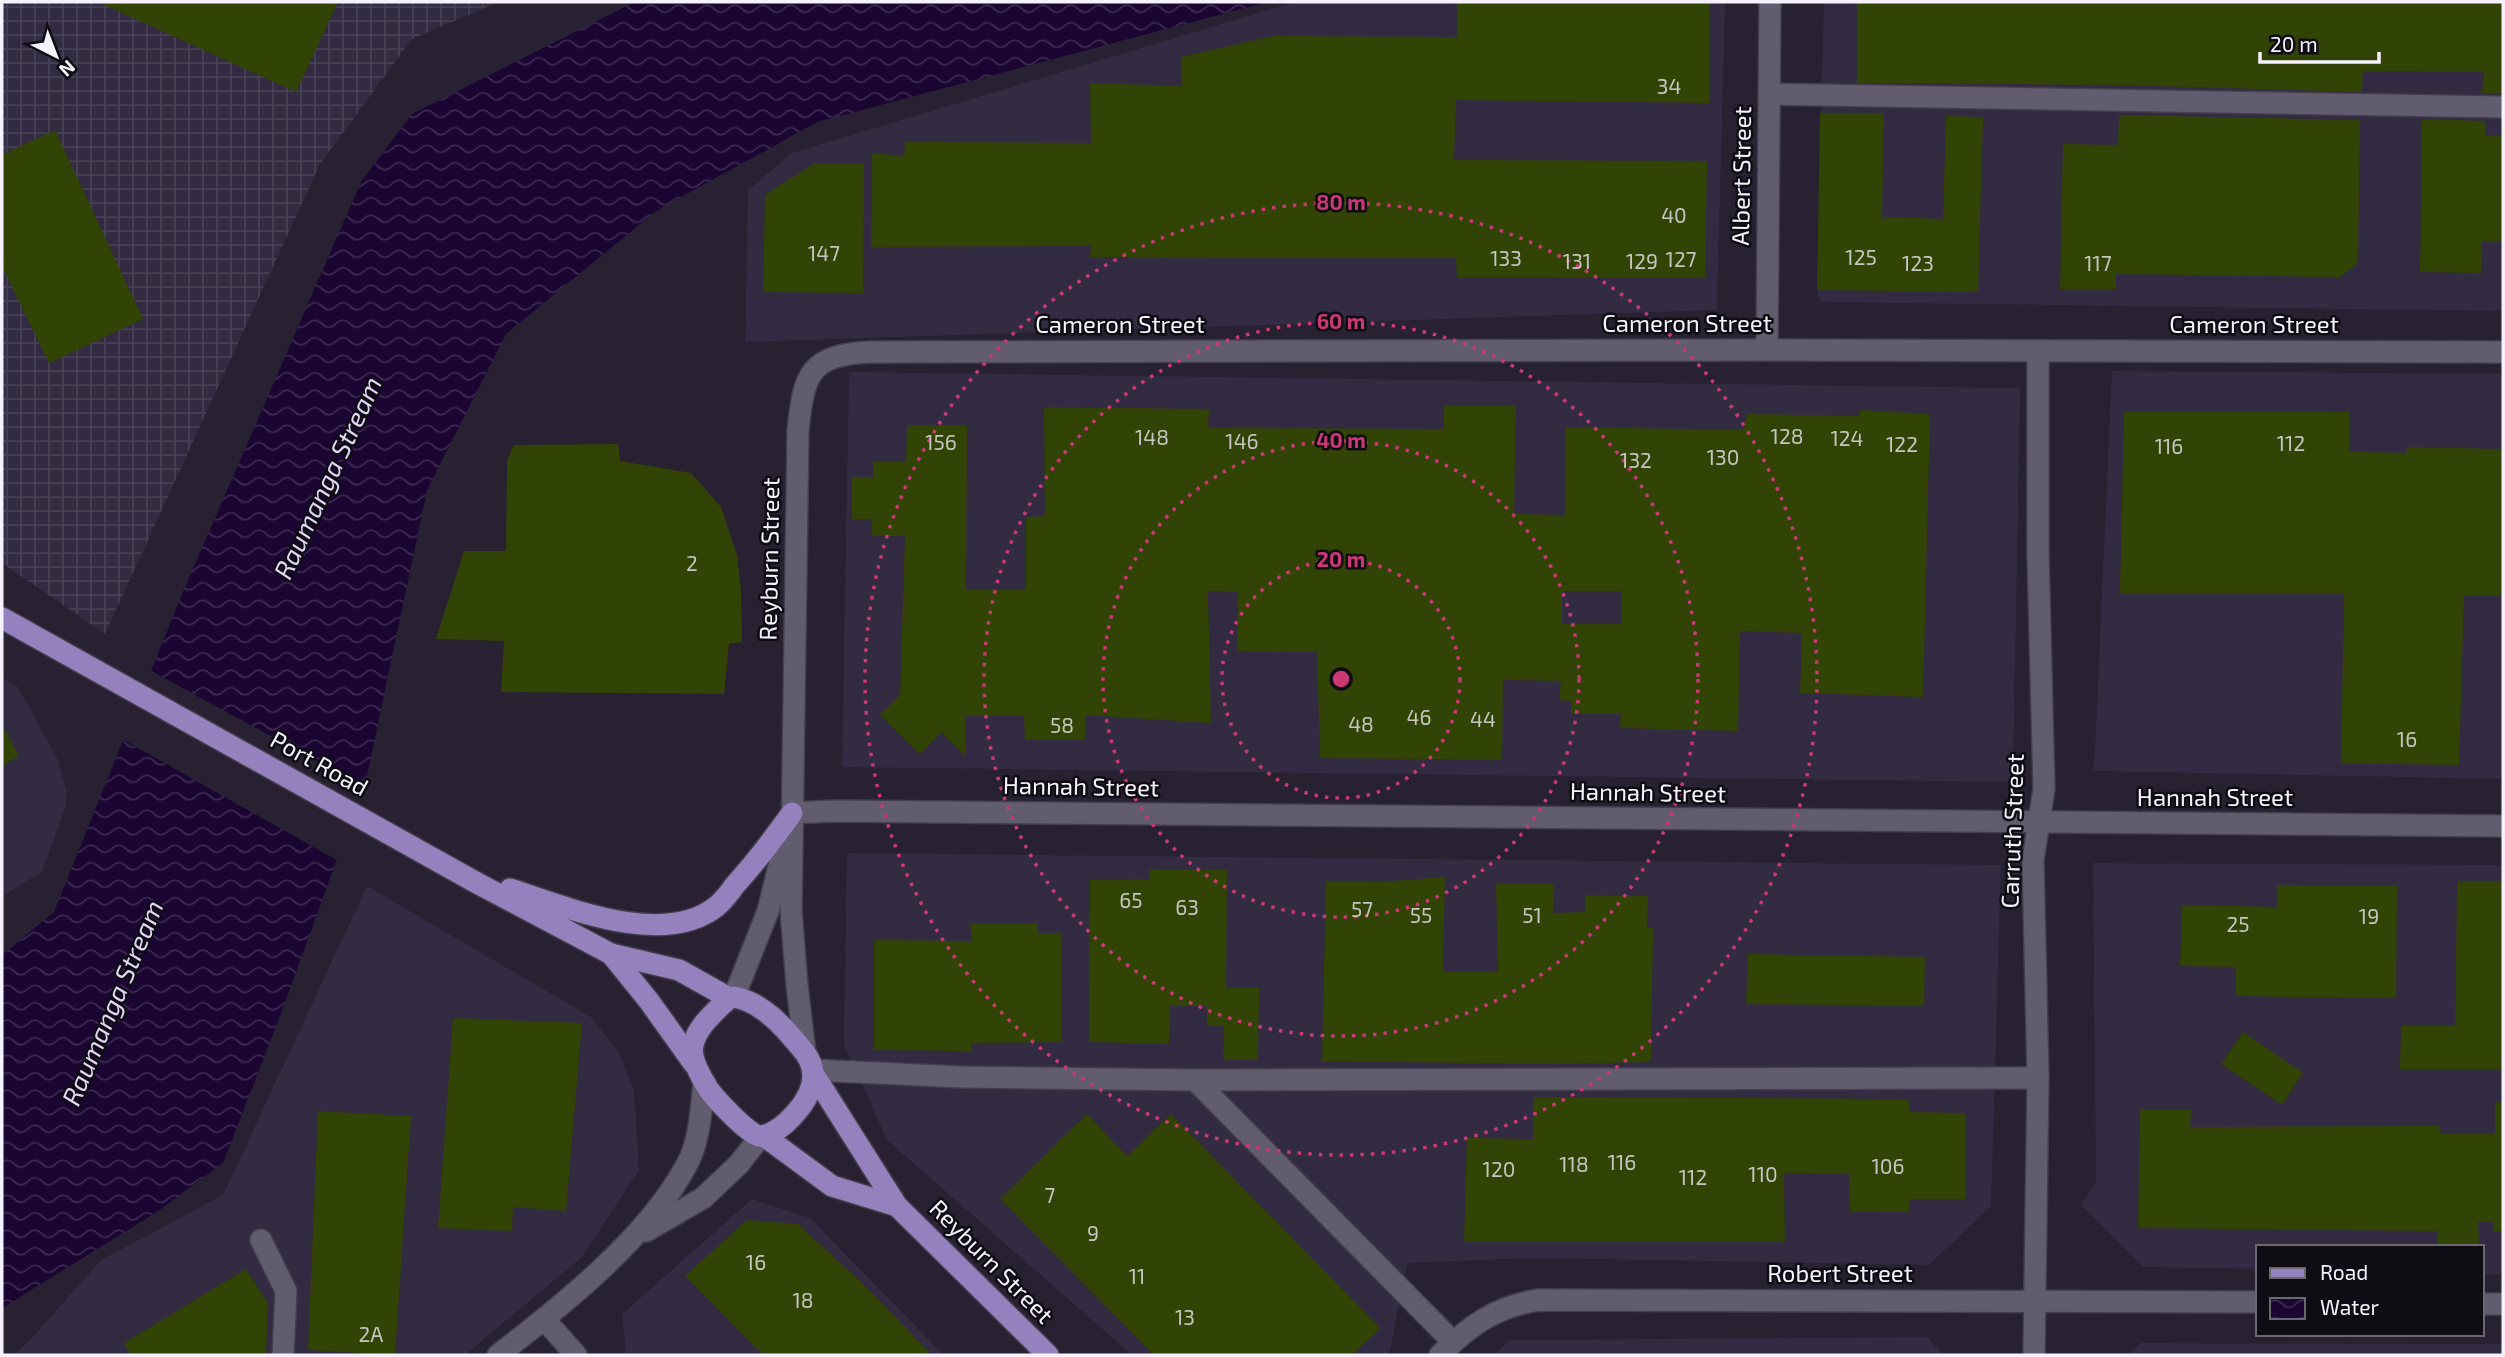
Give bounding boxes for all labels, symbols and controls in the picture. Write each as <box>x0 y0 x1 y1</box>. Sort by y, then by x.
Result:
north arrow <box>21 21 91 91</box>
scale bar <box>2260 21 2379 65</box>
text: 20 m <box>2270 31 2318 56</box>
text: N <box>55 56 81 82</box>
house number: 34 <box>1657 73 1681 98</box>
street label: Albert Street <box>1725 106 1756 246</box>
text: 80 m <box>1316 189 1366 214</box>
house number: 40 <box>1661 202 1687 227</box>
house number: 147 <box>808 240 840 265</box>
house number: 125 <box>1845 244 1877 269</box>
house number: 133 <box>1490 245 1522 270</box>
house number: 127 <box>1666 246 1697 271</box>
house number: 131 <box>1563 248 1591 273</box>
house number: 129 <box>1626 248 1658 273</box>
house number: 123 <box>1902 250 1934 275</box>
house number: 117 <box>2084 250 2112 275</box>
text: 60 m <box>1317 308 1365 333</box>
street label: Cameron Street <box>1602 308 1772 337</box>
street label: Cameron Street <box>1035 309 1205 338</box>
street label: Cameron Street <box>2169 309 2339 338</box>
water label: Raumanga Stream <box>266 371 387 583</box>
house number: 128 <box>1771 423 1803 448</box>
house number: 148 <box>1135 424 1169 449</box>
house number: 124 <box>1830 425 1864 450</box>
text: 40 m <box>1316 427 1366 452</box>
house number: 146 <box>1225 428 1259 453</box>
house number: 156 <box>925 429 957 454</box>
house number: 112 <box>2277 430 2305 455</box>
house number: 122 <box>1886 431 1918 456</box>
house number: 116 <box>2155 433 2183 458</box>
house number: 130 <box>1707 444 1739 469</box>
house number: 132 <box>1620 447 1652 472</box>
street label: Reyburn Street <box>753 477 784 641</box>
text: 20 m <box>1317 546 1365 571</box>
house number: 2 <box>686 550 698 575</box>
centre of rings <box>1329 667 1353 691</box>
house number: 46 <box>1407 704 1431 729</box>
house number: 44 <box>1470 706 1496 731</box>
house number: 48 <box>1348 711 1374 736</box>
house number: 58 <box>1050 712 1074 737</box>
street label: Port Road <box>266 724 374 801</box>
house number: 16 <box>2397 726 2417 751</box>
street label: Carruth Street <box>1994 753 2029 909</box>
street label: Hannah Street <box>1003 770 1159 801</box>
street label: Hannah Street <box>1570 776 1726 807</box>
street label: Hannah Street <box>2137 782 2293 811</box>
house number: 65 <box>1119 887 1143 912</box>
house number: 63 <box>1175 894 1199 919</box>
water label: Raumanga Stream <box>54 895 169 1110</box>
house number: 57 <box>1351 896 1373 921</box>
house number: 55 <box>1410 902 1432 927</box>
house number: 51 <box>1522 902 1542 927</box>
house number: 19 <box>2359 903 2379 928</box>
house number: 25 <box>2226 911 2250 936</box>
house number: 116 <box>1608 1149 1636 1174</box>
house number: 118 <box>1559 1151 1589 1176</box>
house number: 106 <box>1871 1153 1905 1178</box>
house number: 120 <box>1483 1156 1515 1181</box>
house number: 110 <box>1748 1161 1778 1186</box>
house number: 112 <box>1679 1164 1707 1189</box>
house number: 7 <box>1045 1182 1056 1207</box>
street label: Reyburn Street <box>924 1193 1060 1329</box>
house number: 9 <box>1087 1220 1099 1245</box>
legend <box>2256 1245 2484 1336</box>
house number: 16 <box>746 1249 766 1274</box>
street label: Robert Street <box>1767 1258 1913 1287</box>
text: Road <box>2320 1259 2368 1284</box>
house number: 11 <box>1129 1263 1145 1288</box>
house number: 18 <box>792 1287 814 1312</box>
text: Water <box>2320 1294 2379 1319</box>
house number: 13 <box>1175 1304 1195 1329</box>
house number: 2A <box>359 1321 383 1346</box>

